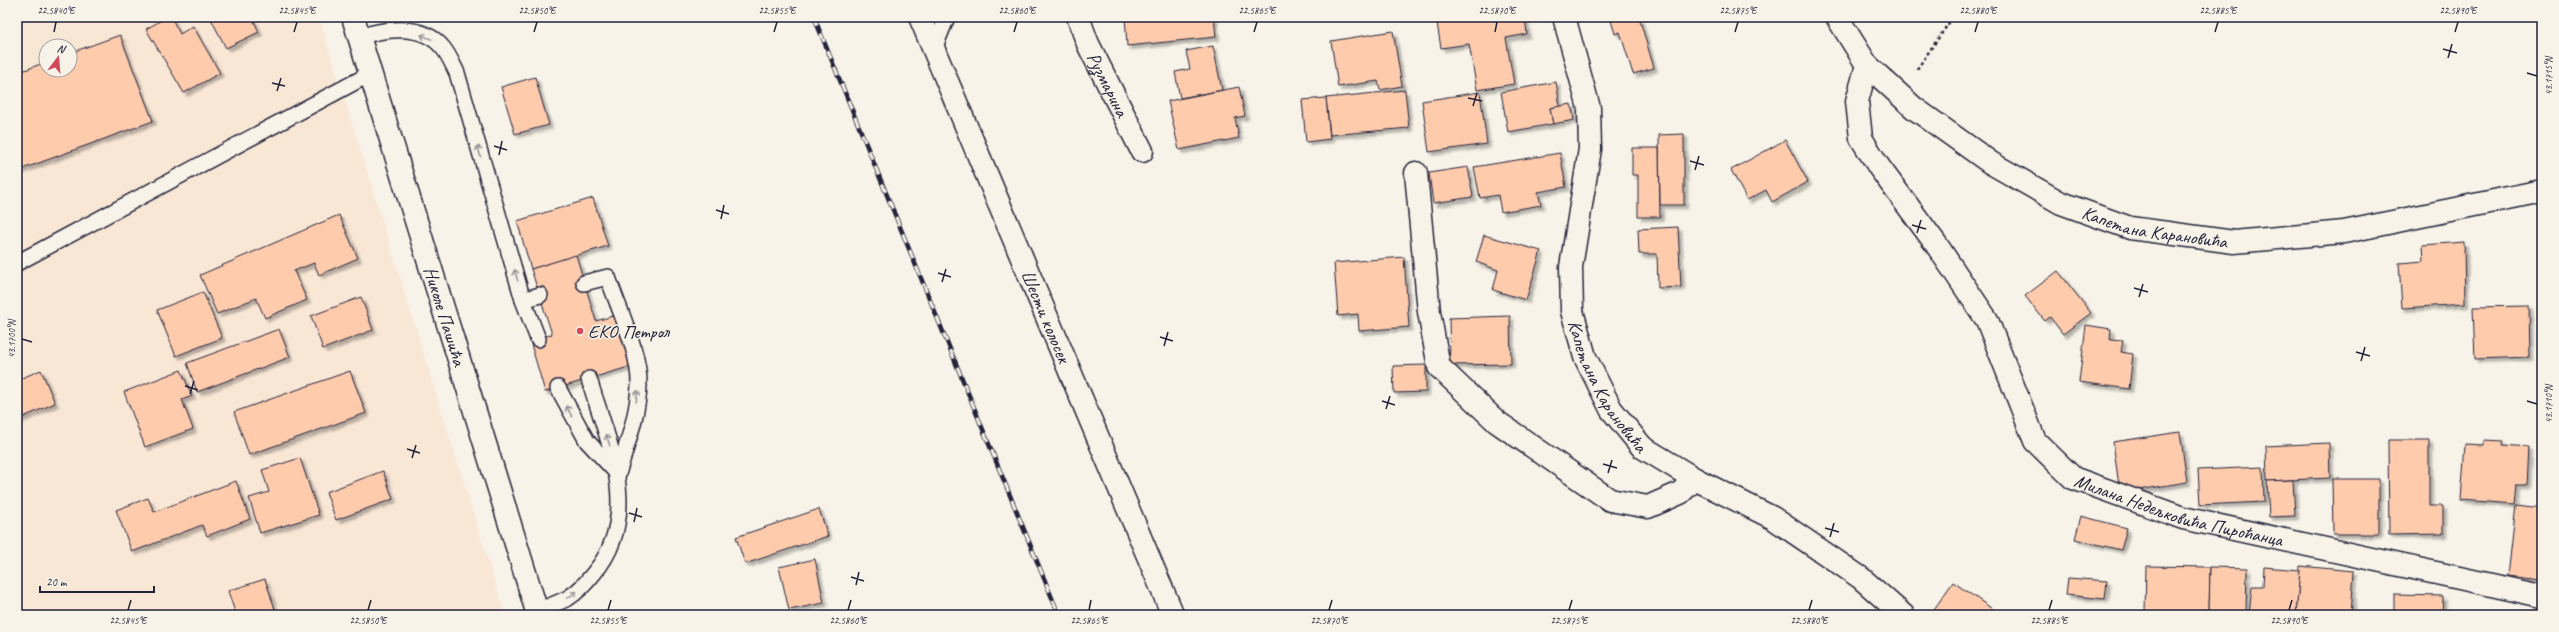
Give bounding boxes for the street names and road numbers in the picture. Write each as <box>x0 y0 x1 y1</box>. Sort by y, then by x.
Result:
street label: Рузмарина <box>1081 48 1135 123</box>
street label: Капетана Карановића <box>2079 201 2230 254</box>
street label: Николе Пашића <box>418 264 472 370</box>
street label: Шести колосек <box>1015 267 1076 368</box>
street label: Капетана Карановића <box>1562 318 1654 459</box>
street label: Милана Недељковића Пироћанца <box>2071 469 2286 553</box>

